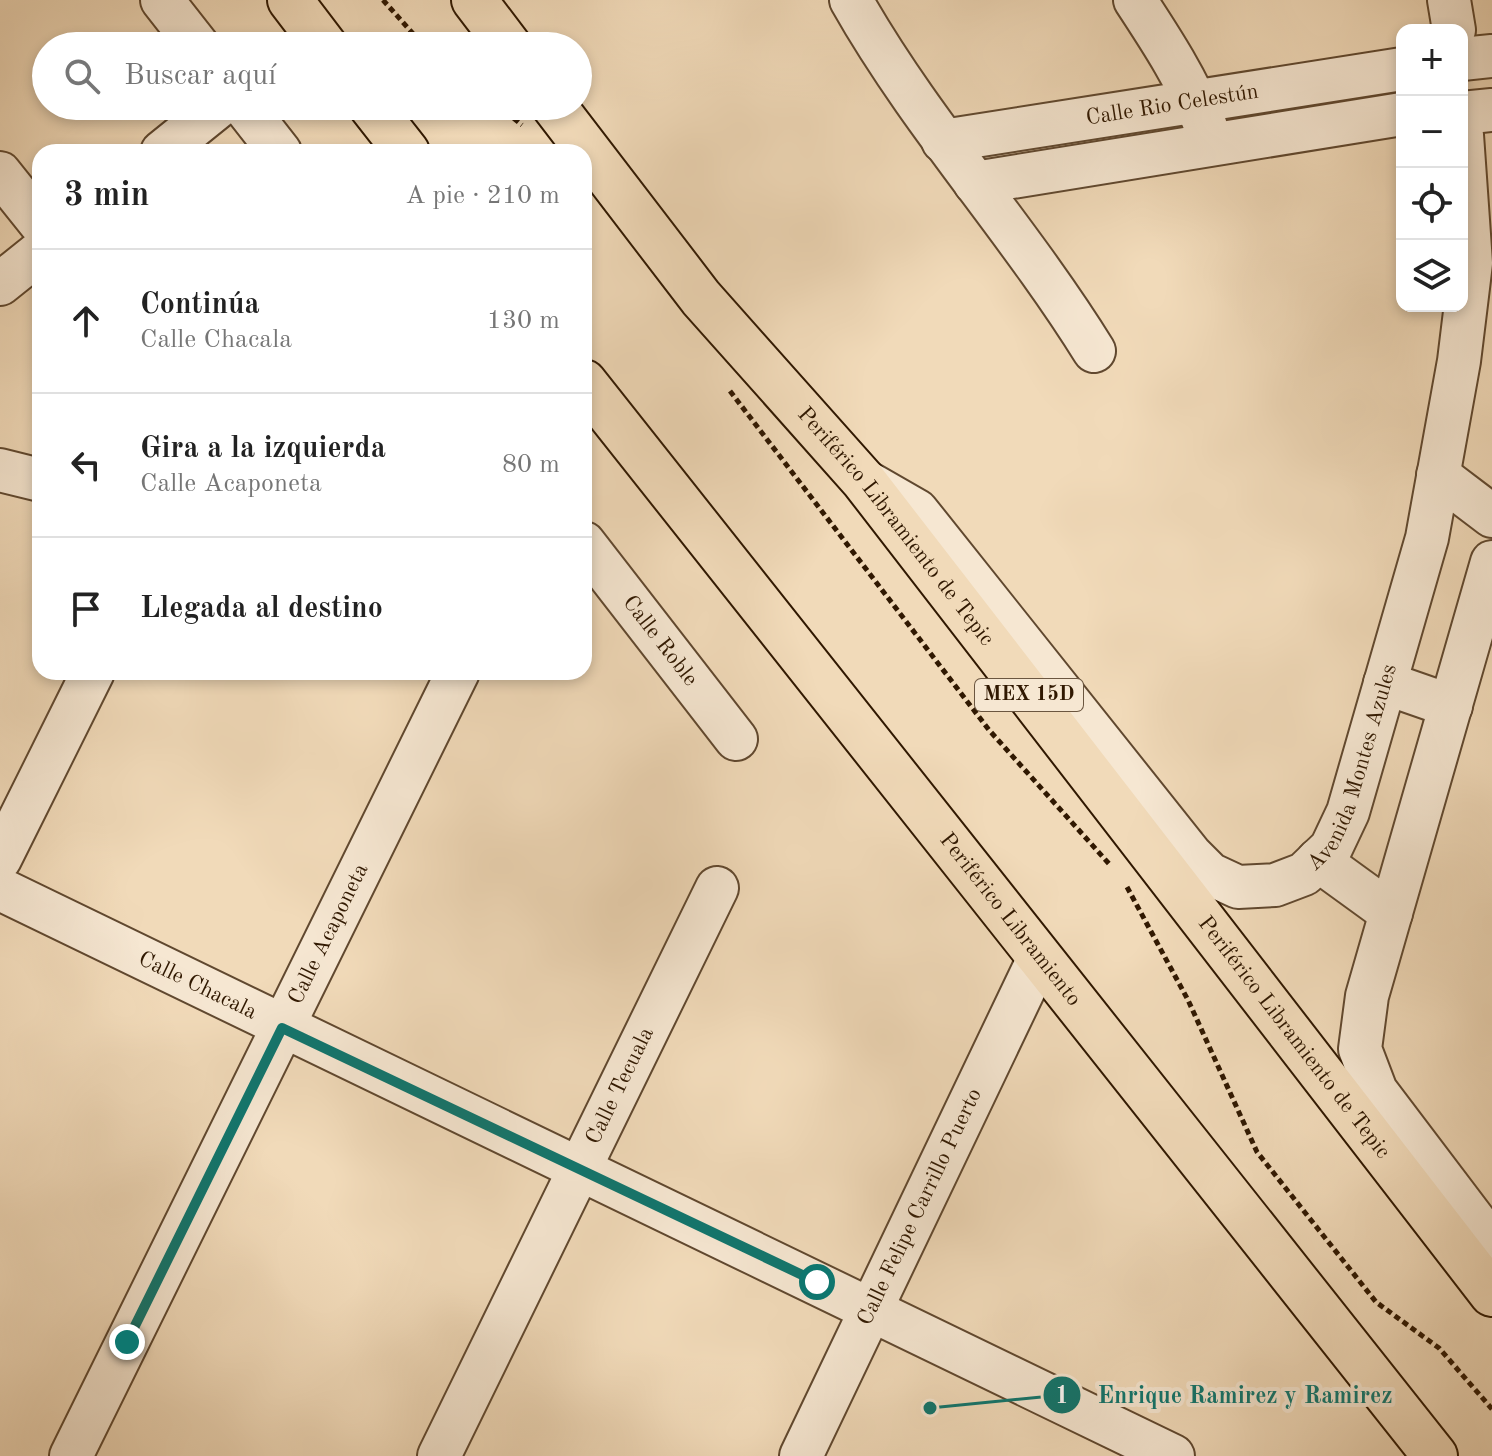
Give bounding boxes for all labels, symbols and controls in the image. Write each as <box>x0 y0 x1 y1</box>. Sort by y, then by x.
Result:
map controls <box>1396 24 1468 312</box>
button: + <box>1396 24 1468 96</box>
search box <box>32 32 592 120</box>
icon: search <box>60 54 104 98</box>
text: Buscar aquí <box>124 61 276 91</box>
street label: Calle Rio Celestún <box>1084 81 1260 129</box>
button: − <box>1396 96 1468 168</box>
button: locate <box>1396 168 1468 240</box>
text: 3 min <box>64 179 149 213</box>
text: A pie · 210 m <box>405 183 560 209</box>
button: layers <box>1396 240 1468 312</box>
text: Continúa <box>140 290 260 320</box>
icon: ahead <box>64 299 108 343</box>
text: 130 m <box>487 308 560 334</box>
text: Calle Chacala <box>140 327 292 353</box>
street label: Periférico Libramiento de Tepic <box>793 403 998 650</box>
text: Gira a la izquierda <box>140 434 386 464</box>
icon: left <box>64 443 108 487</box>
text: 80 m <box>502 452 560 478</box>
text: Calle Acaponeta <box>140 471 322 497</box>
icon: arrive <box>64 587 108 631</box>
street label: Calle Roble <box>618 592 702 690</box>
text: Llegada al destino <box>140 594 383 624</box>
street label: Avenida Montes Azules <box>1303 662 1401 875</box>
road number: MEX 15D <box>975 679 1083 711</box>
street label: Periférico Libramiento <box>935 829 1085 1010</box>
street label: Calle Acaponeta <box>285 860 373 1008</box>
street label: Periférico Libramiento de Tepic <box>1194 912 1394 1163</box>
street label: Calle Chacala <box>135 948 260 1024</box>
street label: Calle Tecuala <box>582 1024 658 1148</box>
street label: Calle Felipe Carrillo Puerto <box>854 1085 986 1329</box>
route start <box>799 1264 835 1300</box>
route end <box>109 1324 145 1360</box>
callout: Enrique Ramirez y Ramirez <box>1042 1371 1409 1419</box>
text: 1 <box>1055 1385 1069 1409</box>
text: Enrique Ramirez y Ramirez <box>1098 1385 1392 1409</box>

